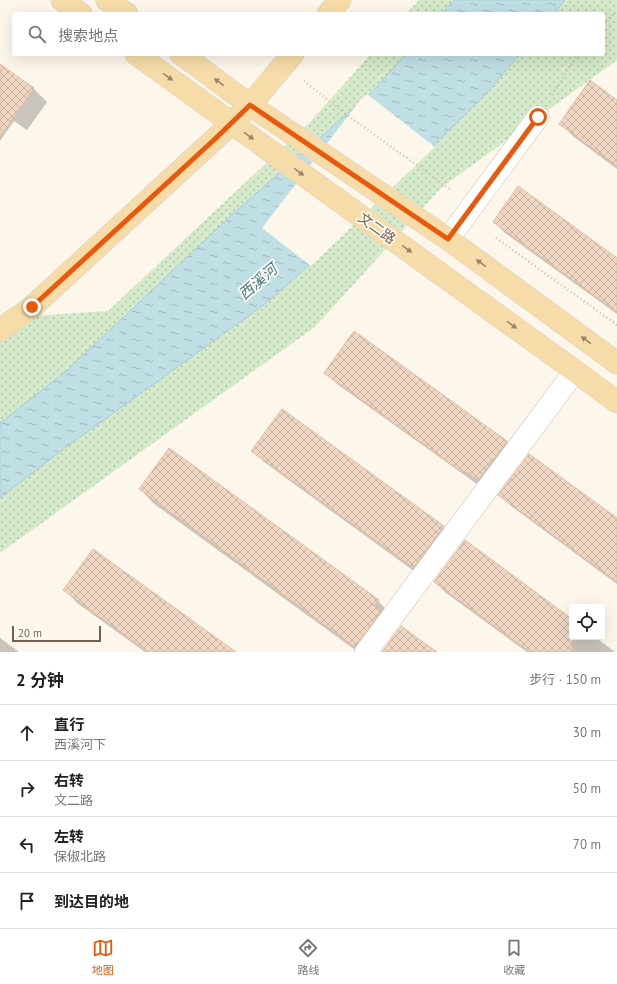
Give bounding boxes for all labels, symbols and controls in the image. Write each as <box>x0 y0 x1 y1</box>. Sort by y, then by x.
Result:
search box <box>12 12 605 56</box>
icon: search <box>26 23 48 45</box>
text: 搜索地点 <box>58 26 118 45</box>
one-way arrow <box>162 73 173 81</box>
one-way arrow <box>213 78 224 86</box>
route start <box>529 108 547 126</box>
one-way arrow <box>244 132 255 140</box>
one-way arrow <box>293 168 304 176</box>
street label: 文二路 <box>355 208 399 248</box>
one-way arrow <box>402 245 412 253</box>
water label: 西溪河 <box>234 258 283 304</box>
one-way arrow <box>475 259 486 267</box>
route end <box>23 298 41 316</box>
one-way arrow <box>507 321 518 330</box>
one-way arrow <box>580 336 591 344</box>
map controls <box>569 604 605 640</box>
button: locate <box>569 604 605 640</box>
scale bar <box>12 624 101 643</box>
text: 20 m <box>18 626 42 640</box>
text: 2 分钟 <box>16 669 64 691</box>
text: 步行 · 150 m <box>529 671 601 688</box>
text: 直行 <box>54 715 84 734</box>
icon: ahead <box>16 722 38 744</box>
text: 30 m <box>573 724 601 741</box>
text: 西溪河下 <box>54 736 106 753</box>
text: 右转 <box>54 771 84 790</box>
icon: right <box>16 778 38 800</box>
text: 50 m <box>573 780 601 797</box>
text: 文二路 <box>54 792 93 809</box>
text: 左转 <box>54 827 84 846</box>
icon: left <box>16 834 38 856</box>
text: 70 m <box>573 836 601 853</box>
text: 保俶北路 <box>54 848 106 865</box>
icon: arrive <box>16 890 38 912</box>
text: 到达目的地 <box>54 892 129 911</box>
tab: 地图 <box>92 937 114 977</box>
tab: 路线 <box>297 937 319 977</box>
tab: 收藏 <box>503 937 525 977</box>

